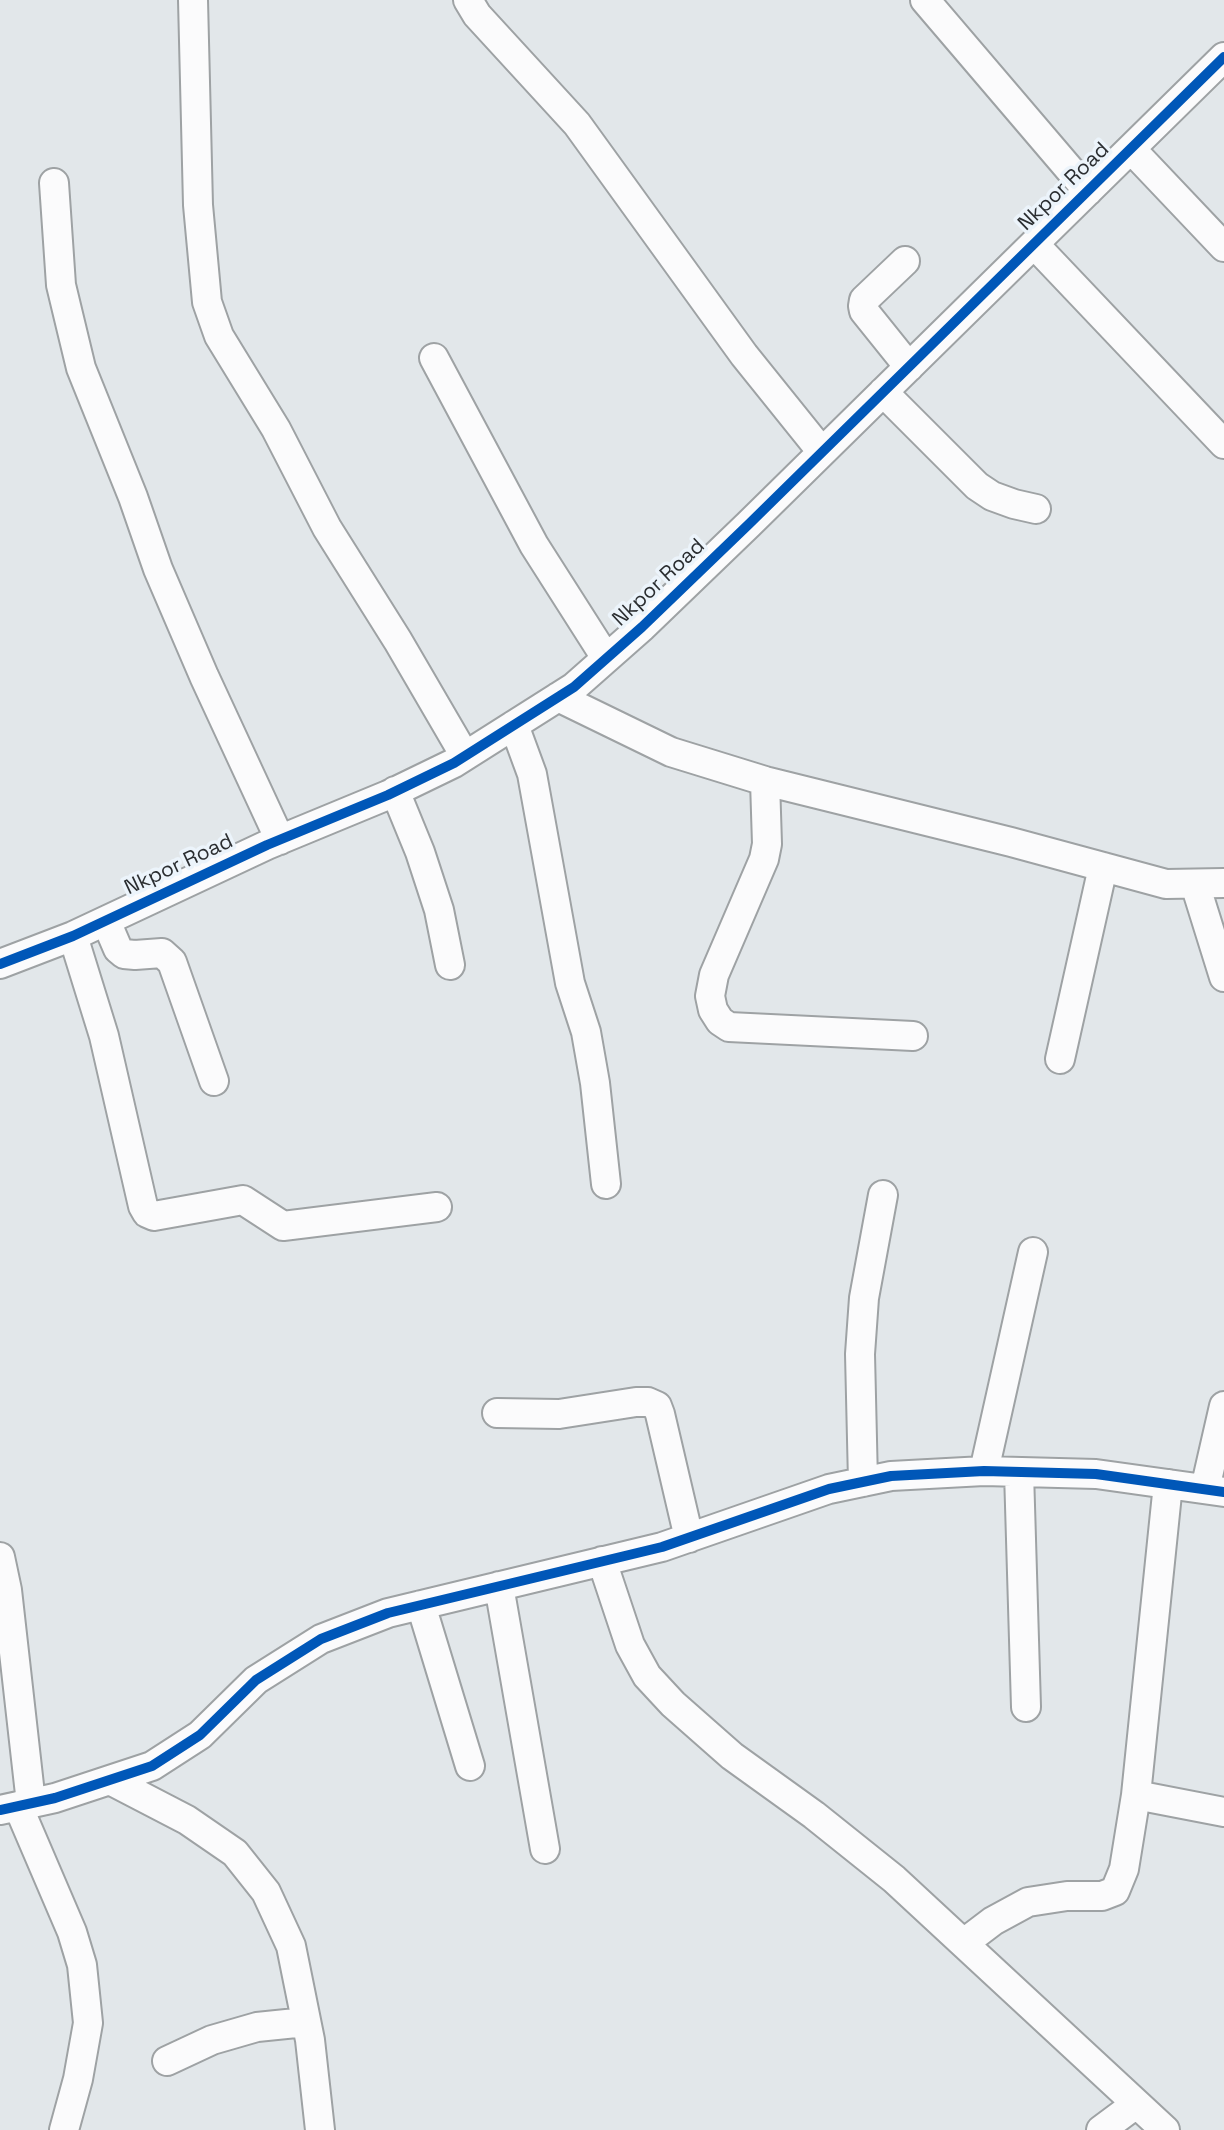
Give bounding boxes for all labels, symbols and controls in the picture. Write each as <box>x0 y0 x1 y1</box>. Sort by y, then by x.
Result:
street label: Nkpor Road <box>1013 137 1115 237</box>
street label: Nkpor Road <box>608 534 710 632</box>
street label: Nkpor Road <box>121 829 237 901</box>

